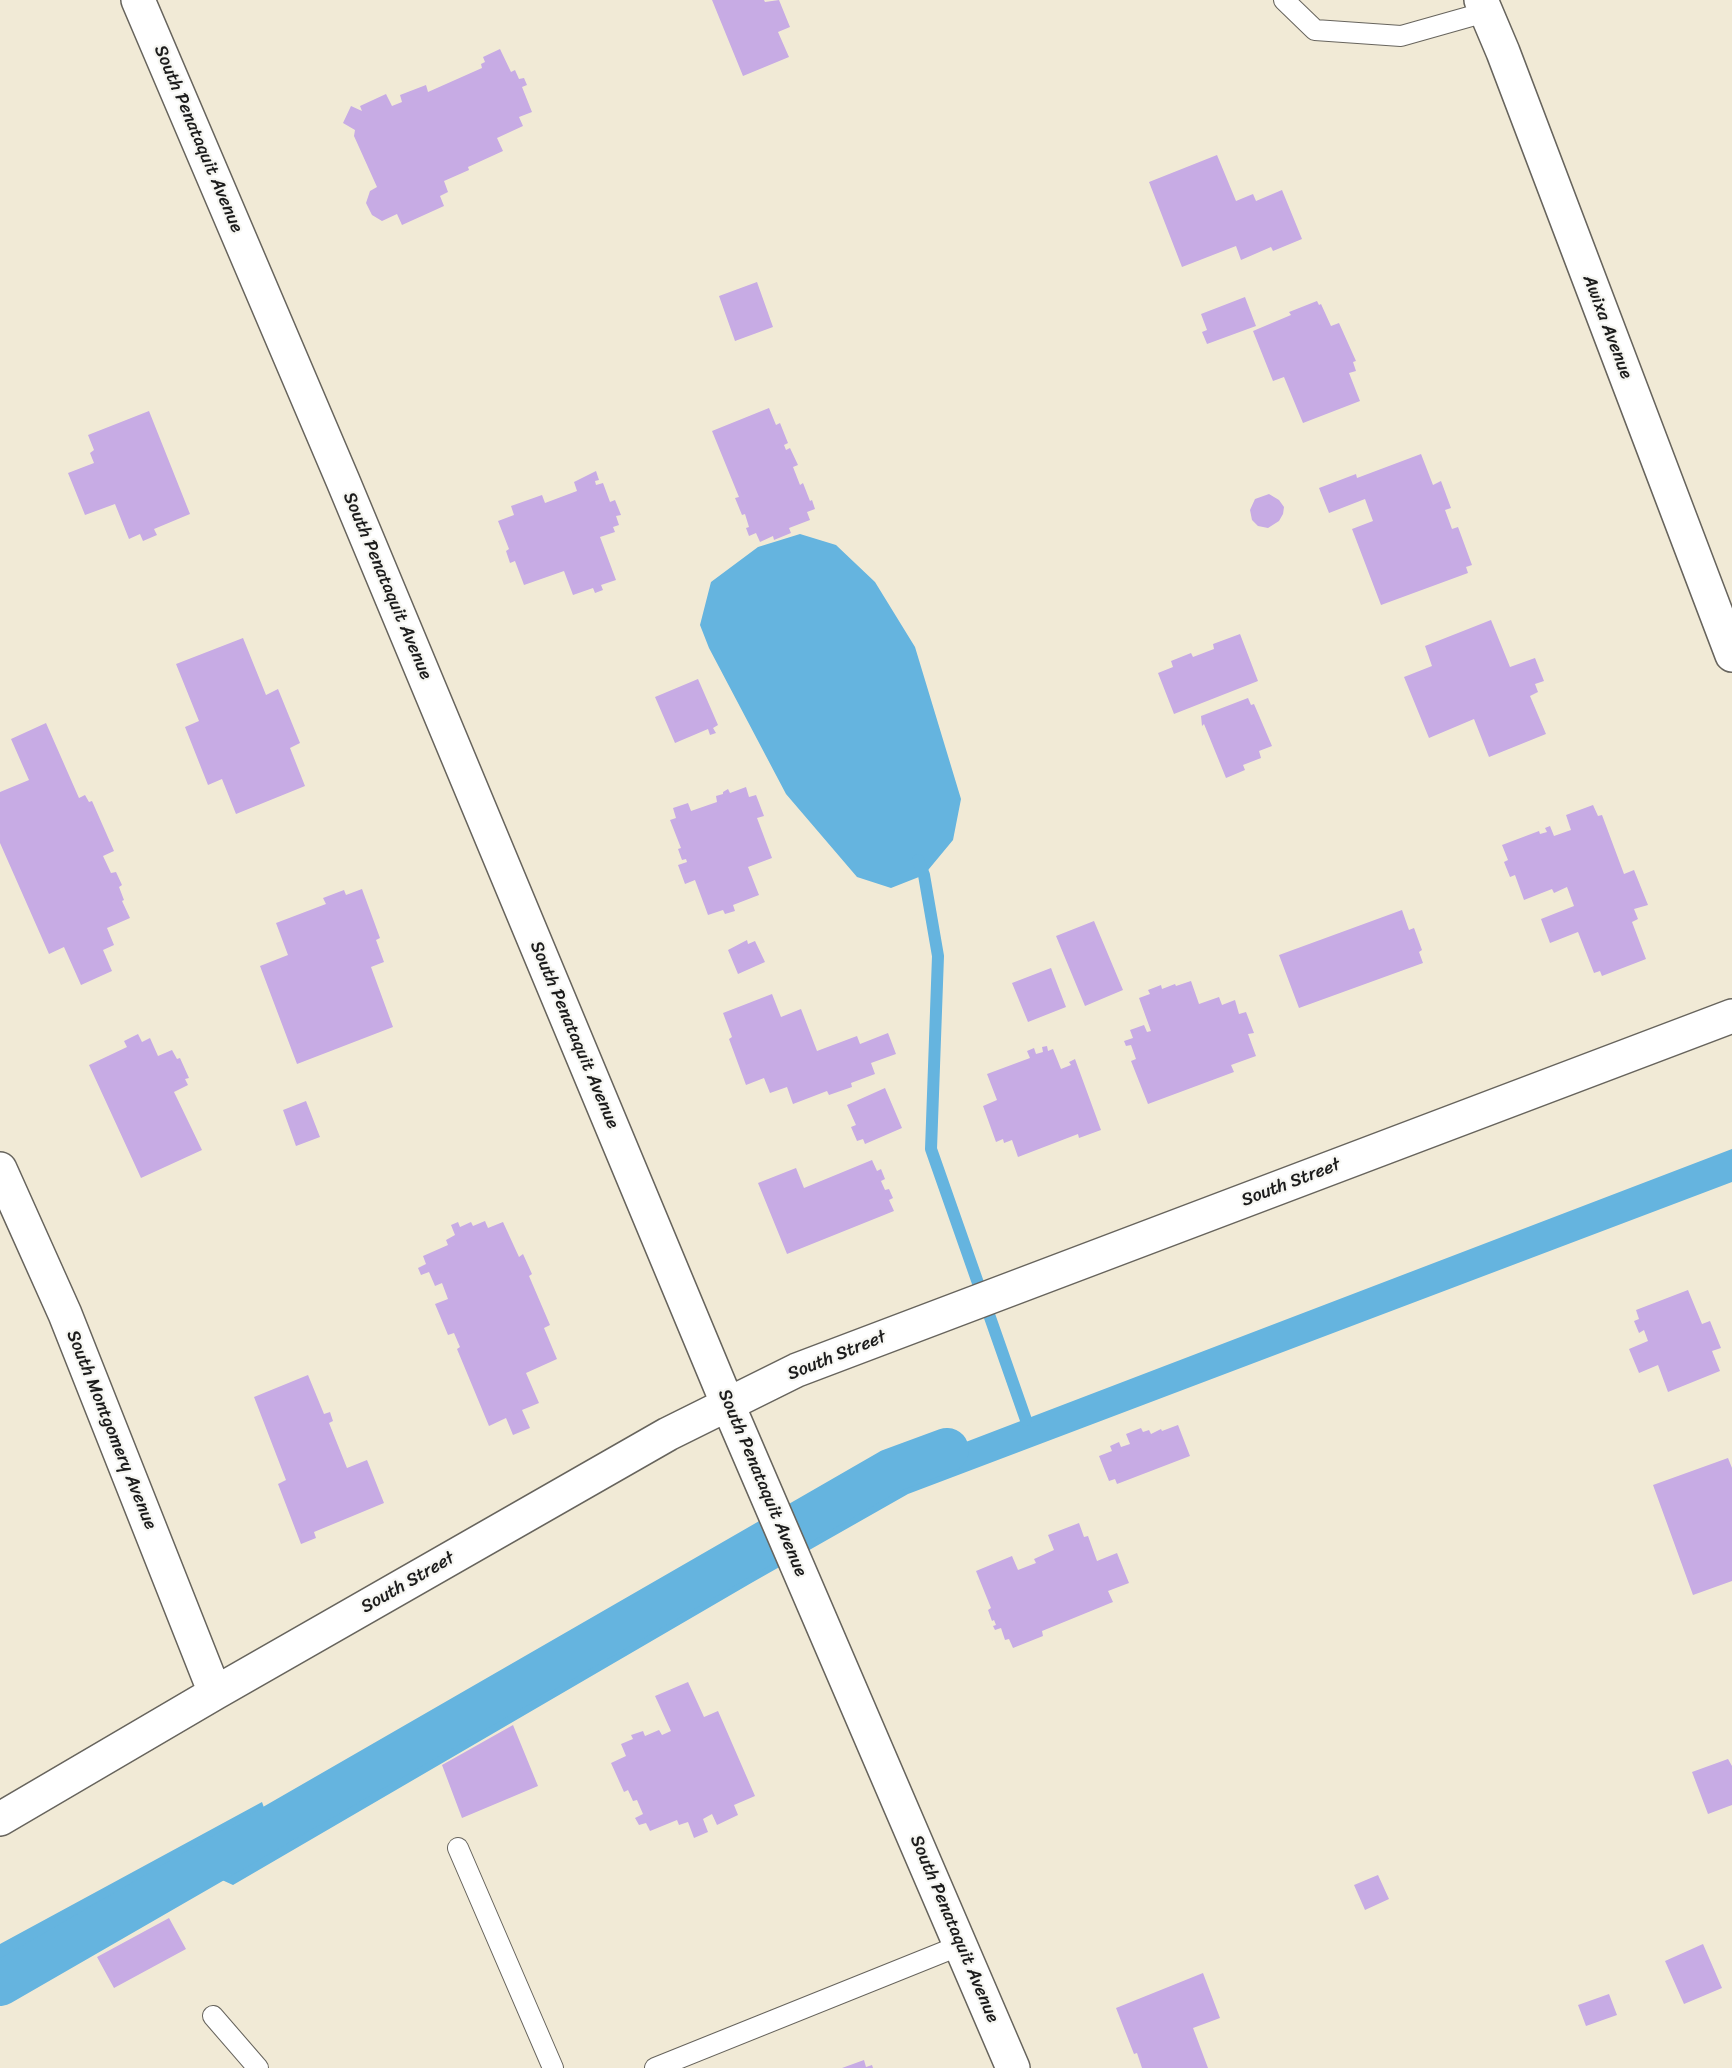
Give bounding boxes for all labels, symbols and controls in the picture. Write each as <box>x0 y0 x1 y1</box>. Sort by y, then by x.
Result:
street label: South Penataquit Avenue <box>149 42 247 236</box>
street label: Awixa Avenue <box>1577 272 1637 382</box>
street label: South Penataquit Avenue <box>338 489 436 683</box>
street label: South Penataquit Avenue <box>525 938 623 1132</box>
street label: South Street <box>1238 1154 1344 1212</box>
street label: South Street <box>785 1326 889 1386</box>
street label: South Montgomery Avenue <box>61 1327 161 1533</box>
street label: South Penataquit Avenue <box>713 1386 811 1580</box>
street label: South Street <box>357 1548 459 1618</box>
street label: South Penataquit Avenue <box>905 1832 1003 2026</box>

